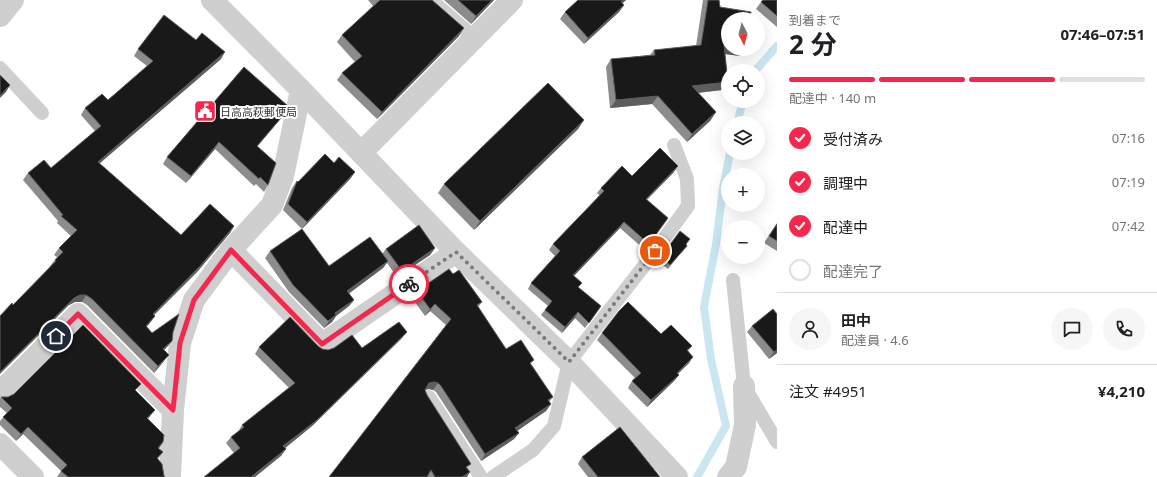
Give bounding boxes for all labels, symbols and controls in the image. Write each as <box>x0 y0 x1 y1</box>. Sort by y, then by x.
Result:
text: 到着まで <box>789 11 841 29</box>
north arrow <box>721 12 765 56</box>
map controls <box>721 12 765 264</box>
text: 07:46–07:51 <box>1060 24 1145 44</box>
text: 2 分 <box>789 26 837 62</box>
button: locate <box>721 64 765 108</box>
text: 配達中 · 140 m <box>789 89 876 107</box>
public building icon: 日高高萩郵便局 <box>192 98 218 124</box>
place label: 日高高萩郵便局 <box>220 104 297 119</box>
button: layers <box>721 116 765 160</box>
icon: check <box>789 127 811 149</box>
text: 受付済み <box>823 129 883 149</box>
text: 07:16 <box>1112 129 1145 147</box>
button: + <box>721 168 765 212</box>
icon: check <box>789 171 811 193</box>
text: 調理中 <box>823 173 868 193</box>
text: 07:19 <box>1112 173 1145 191</box>
icon: check <box>789 215 811 237</box>
text: 配達中 <box>823 217 868 237</box>
text: 07:42 <box>1112 217 1145 235</box>
button: − <box>721 220 765 264</box>
pin <box>638 234 672 268</box>
icon: bag <box>644 240 666 262</box>
text: 配達完了 <box>823 261 883 281</box>
courier <box>389 264 429 304</box>
icon: bike <box>398 273 420 295</box>
button: person <box>789 308 831 350</box>
button: chat <box>1051 308 1093 350</box>
button: phone <box>1103 308 1145 350</box>
text: 田中 <box>841 310 871 330</box>
pin <box>39 319 73 353</box>
icon: home <box>45 325 67 347</box>
text: 配達員 · 4.6 <box>841 331 909 349</box>
text: 注文 #4951 <box>789 381 867 401</box>
text: ¥4,210 <box>1098 381 1145 401</box>

